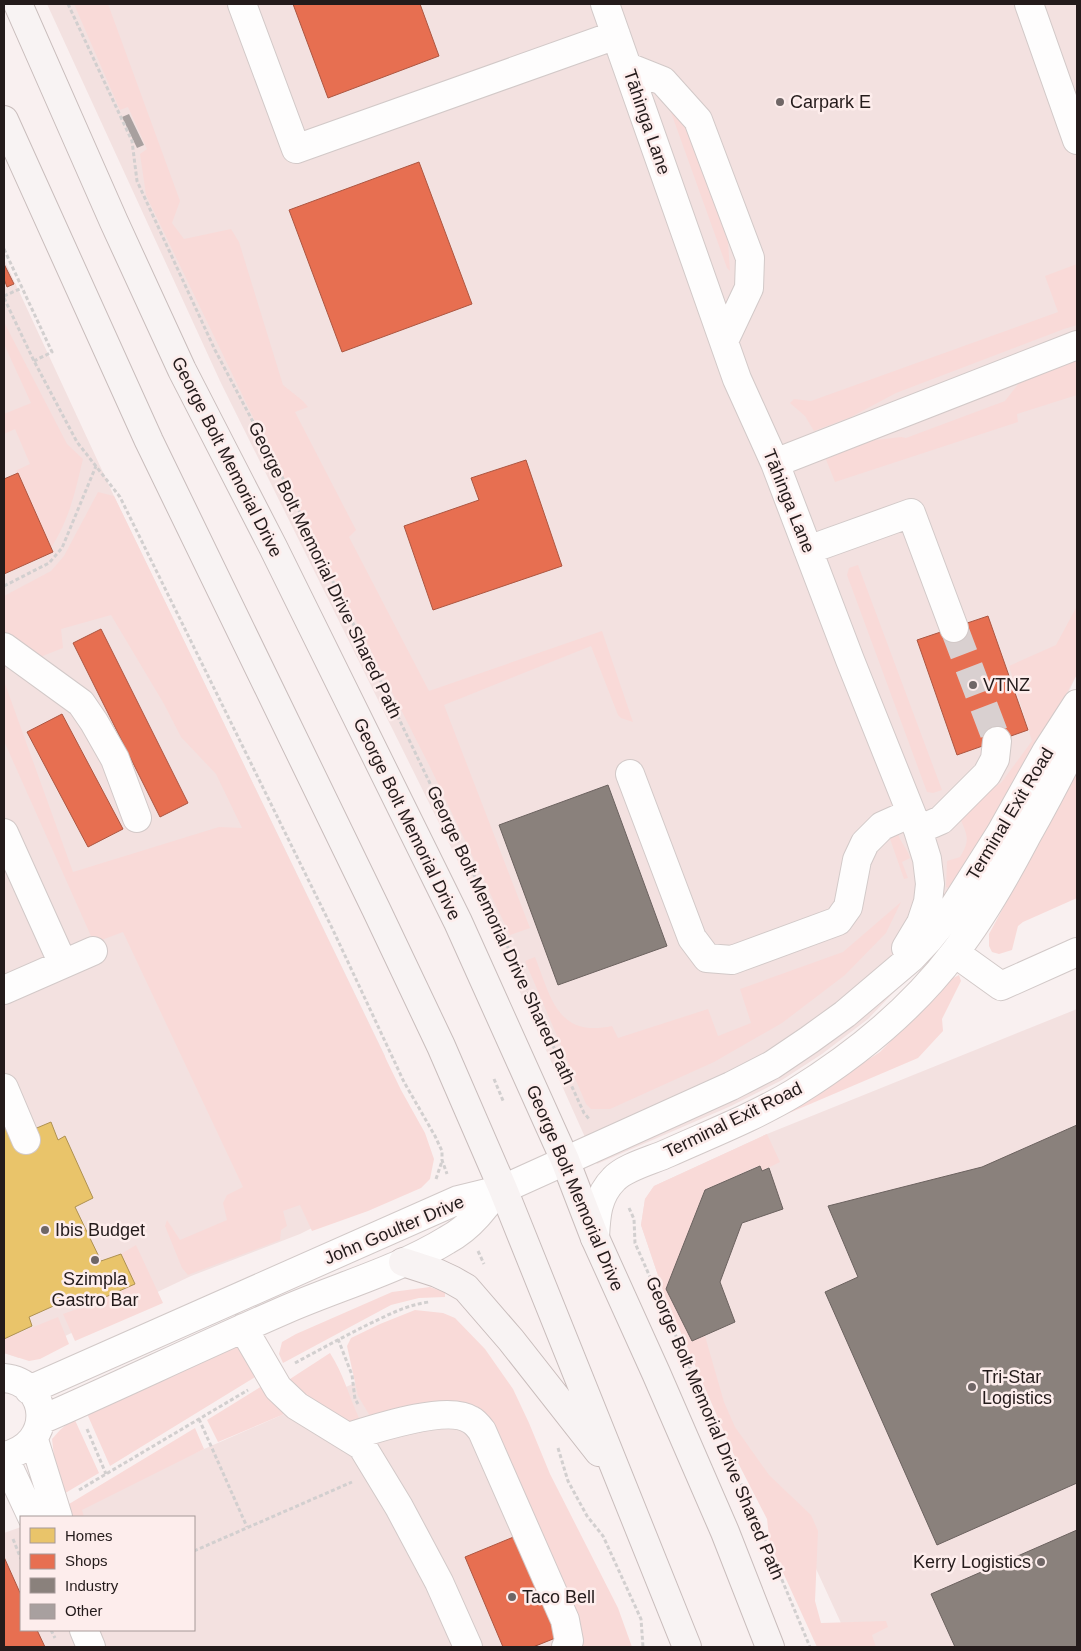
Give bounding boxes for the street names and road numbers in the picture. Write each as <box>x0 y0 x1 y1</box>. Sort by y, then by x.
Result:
street label: Tāhinga Lane <box>620 67 674 177</box>
street label: George Bolt Memorial Drive <box>168 354 286 560</box>
street label: George Bolt Memorial Drive Shared Path <box>244 419 406 721</box>
street label: Tāhinga Lane <box>759 446 819 556</box>
street label: George Bolt Memorial Drive <box>349 715 465 923</box>
street label: Terminal Exit Road <box>963 744 1057 884</box>
street label: George Bolt Memorial Drive Shared Path <box>423 783 579 1087</box>
street label: Terminal Exit Road <box>661 1078 805 1162</box>
street label: George Bolt Memorial Drive <box>522 1082 628 1294</box>
street label: John Goulter Drive <box>321 1191 467 1269</box>
street label: George Bolt Memorial Drive Shared Path <box>642 1274 788 1582</box>

